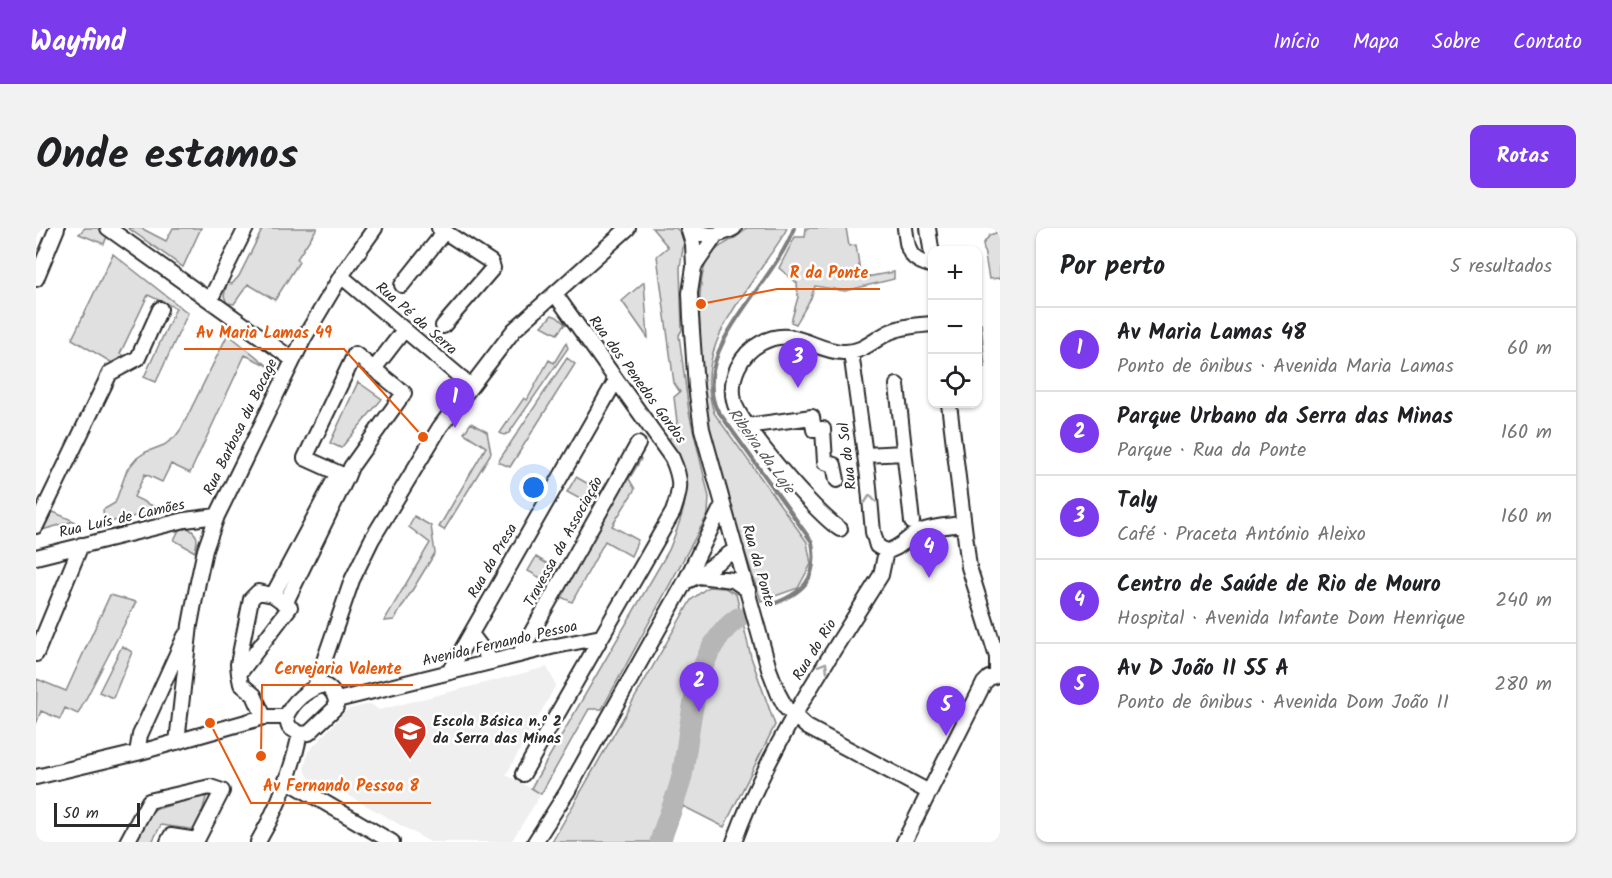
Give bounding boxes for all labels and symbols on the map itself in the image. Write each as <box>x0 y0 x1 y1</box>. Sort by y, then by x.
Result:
callout: R da Ponte <box>777 255 880 289</box>
text: R da Ponte <box>790 261 869 286</box>
street label: Rua Pé da Serra <box>370 276 462 362</box>
street label: Rua dos Penedos Gordos <box>582 311 692 450</box>
callout: Av Maria Lamas 49 <box>184 315 344 349</box>
text: Av Maria Lamas 49 <box>196 321 332 346</box>
pin: 3 <box>778 338 818 388</box>
street label: Rua Barbosa du Bocage <box>197 354 285 499</box>
pin: 1 <box>436 378 474 428</box>
water label: Ribeira da Laje <box>721 403 802 501</box>
street label: Rua do Sol <box>832 421 864 491</box>
street label: Travessa da Associação <box>518 472 610 612</box>
your location <box>519 473 548 502</box>
street label: Rua Luís de Camões <box>57 493 188 545</box>
one-way arrow <box>864 494 877 503</box>
street label: Rua da Presa <box>462 519 524 603</box>
street label: Rua da Ponte <box>735 522 781 610</box>
pin: 4 <box>910 528 948 578</box>
street label: Avenida Fernando Pessoa <box>420 614 580 674</box>
street label: Rua do Rio <box>787 614 843 685</box>
callout: Cervejaria Valente <box>262 651 413 685</box>
text: Cervejaria Valente <box>274 657 402 682</box>
pin: 2 <box>680 662 718 712</box>
one-way arrow <box>817 662 829 672</box>
pin: 5 <box>926 686 966 736</box>
place label: Escola Básica n.º 2 da Serra das Minas <box>433 710 562 751</box>
school or university icon: Escola Básica n.º 2 da Serra das Minas <box>392 713 428 760</box>
callout: Av Fernando Pessoa 8 <box>251 769 431 803</box>
text: Av Fernando Pessoa 8 <box>263 774 419 799</box>
scale bar <box>54 800 140 828</box>

